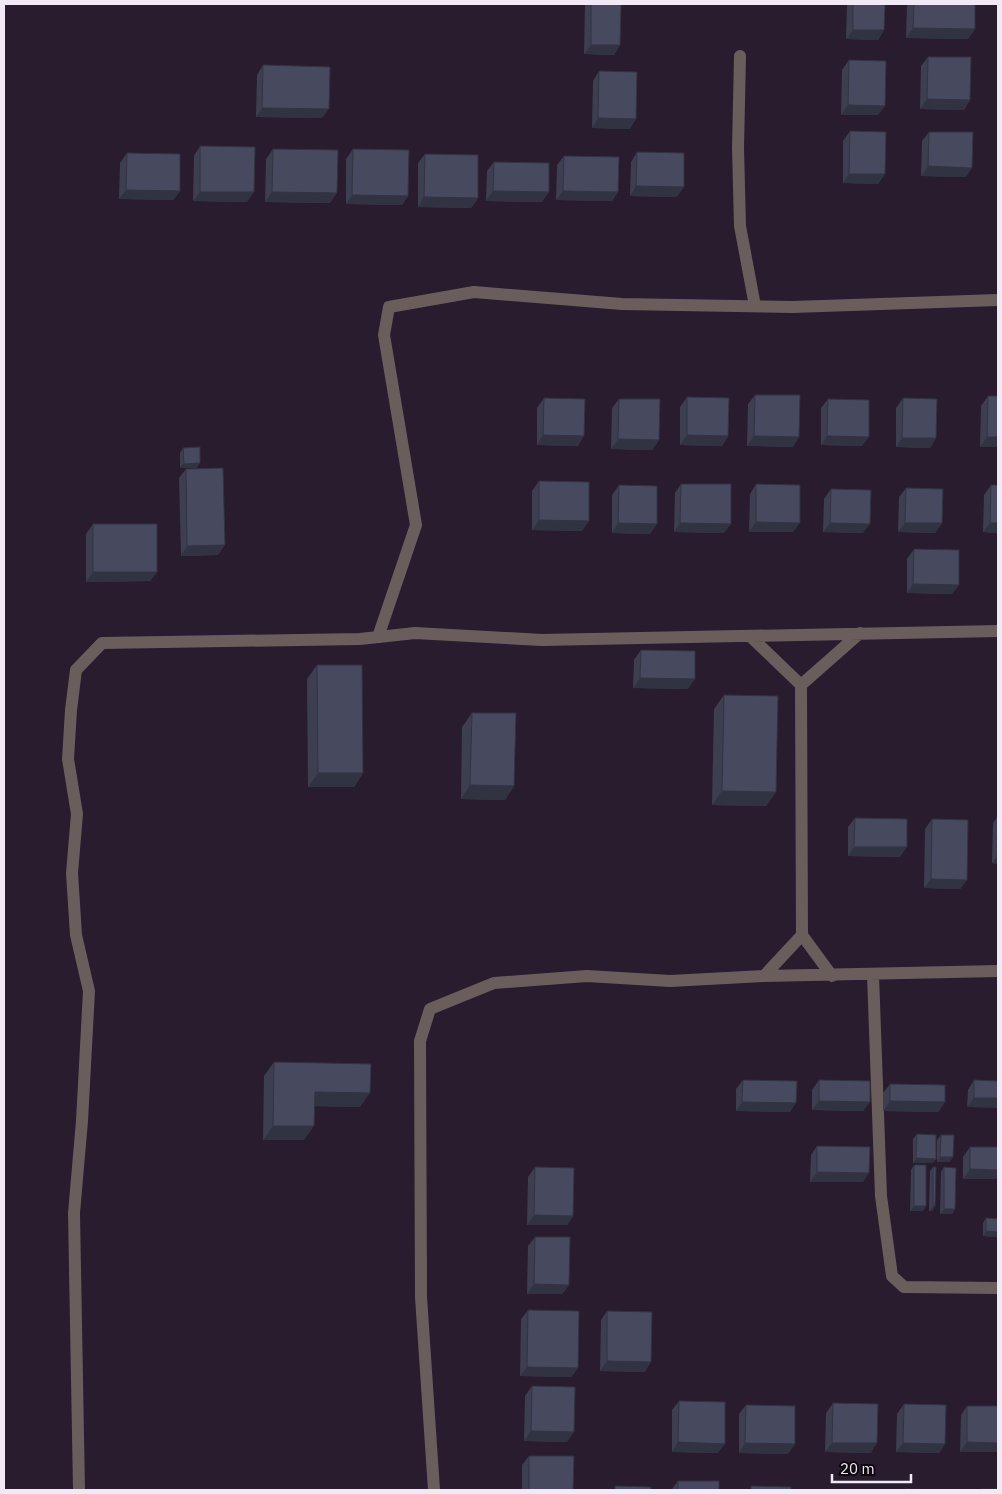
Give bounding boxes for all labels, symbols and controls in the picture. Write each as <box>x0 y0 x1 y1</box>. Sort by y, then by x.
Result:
scale bar <box>832 1452 911 1484</box>
text: 20 m <box>840 1459 875 1478</box>

